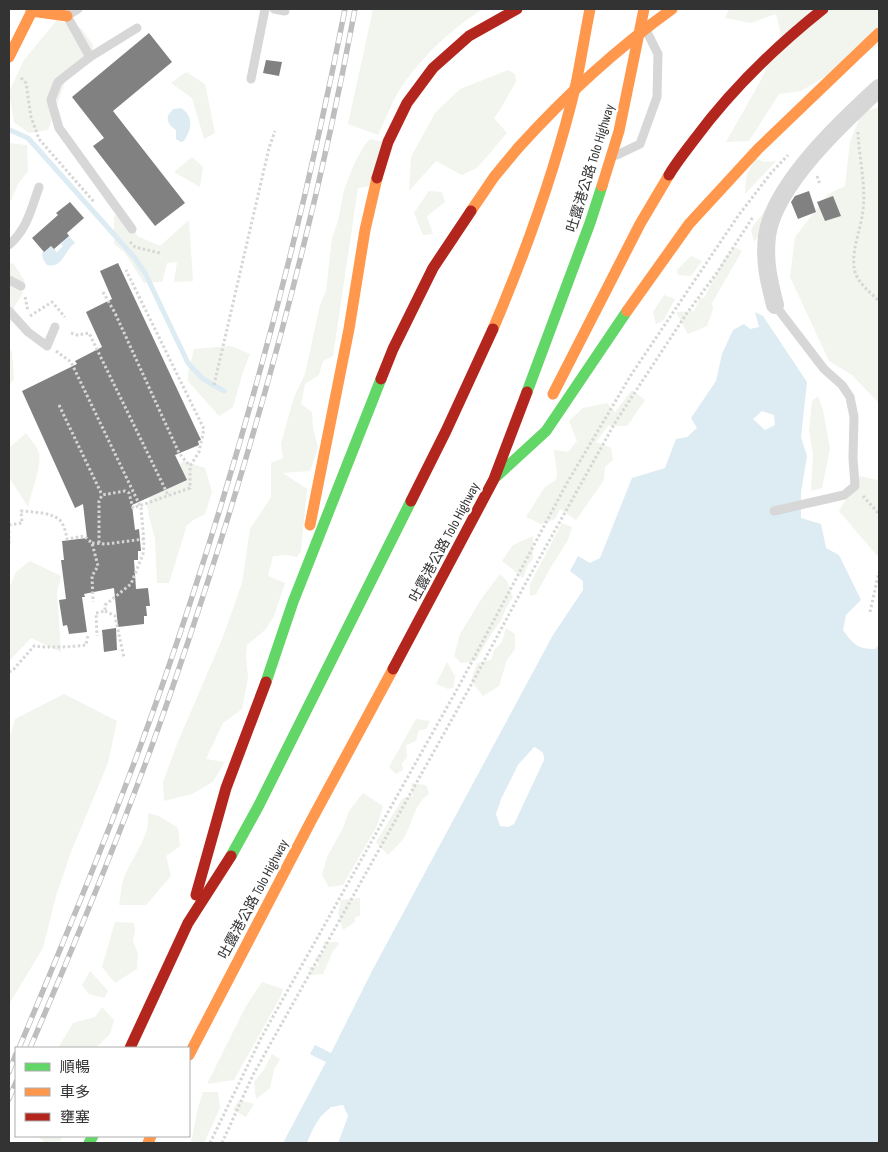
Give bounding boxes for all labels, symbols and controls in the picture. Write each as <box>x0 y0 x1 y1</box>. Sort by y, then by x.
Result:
street label: 吐露港公路 Tolo Highway <box>563 101 618 234</box>
street label: 吐露港公路 Tolo Highway <box>406 479 483 605</box>
street label: 吐露港公路 Tolo Highway <box>215 836 292 962</box>
legend <box>15 1047 190 1137</box>
text: 順暢 <box>60 1058 90 1077</box>
text: 車多 <box>60 1083 90 1102</box>
text: 壅塞 <box>60 1108 90 1127</box>

